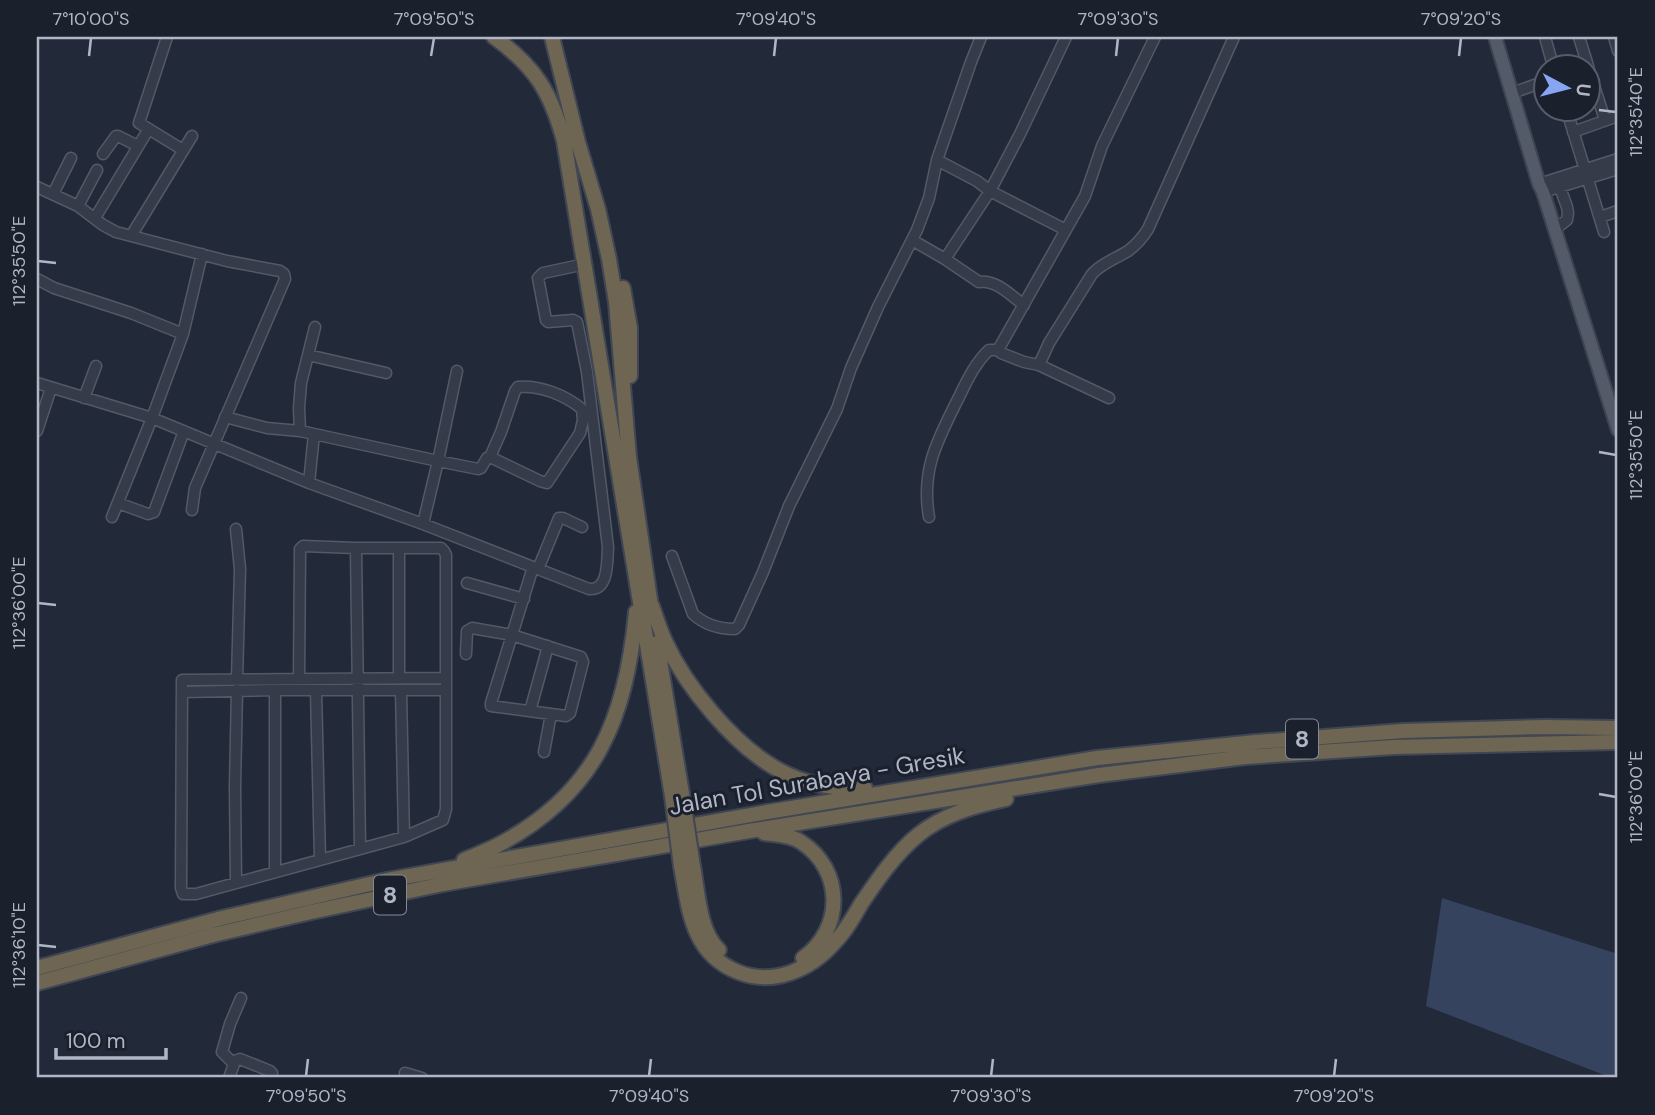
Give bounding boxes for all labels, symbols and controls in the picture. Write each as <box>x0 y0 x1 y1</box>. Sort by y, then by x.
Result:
text: 7°10'00"S <box>53 7 129 31</box>
text: 7°09'50"S <box>394 7 474 31</box>
text: 7°09'40"S <box>736 7 816 31</box>
text: 7°09'30"S <box>1078 7 1158 31</box>
text: 7°09'20"S <box>1421 7 1501 31</box>
north arrow <box>1532 52 1602 122</box>
text: 112°35'40"E <box>1624 67 1648 157</box>
text: U <box>1570 82 1597 98</box>
text: 112°35'50"E <box>7 216 31 306</box>
text: 112°35'50"E <box>1624 410 1648 500</box>
text: 112°36'00"E <box>7 557 31 649</box>
road number: 8 <box>1286 720 1318 758</box>
street label: Jalan Tol Surabaya - Gresik <box>667 739 967 822</box>
text: 112°36'00"E <box>1624 751 1648 843</box>
road number: 8 <box>374 876 406 914</box>
text: 112°36'10"E <box>7 902 31 988</box>
scale bar <box>56 1017 166 1061</box>
text: 100 m <box>66 1027 126 1055</box>
text: 7°09'50"S <box>266 1084 346 1108</box>
text: 7°09'40"S <box>609 1084 689 1108</box>
text: 7°09'30"S <box>951 1084 1031 1108</box>
text: 7°09'20"S <box>1294 1084 1374 1108</box>

